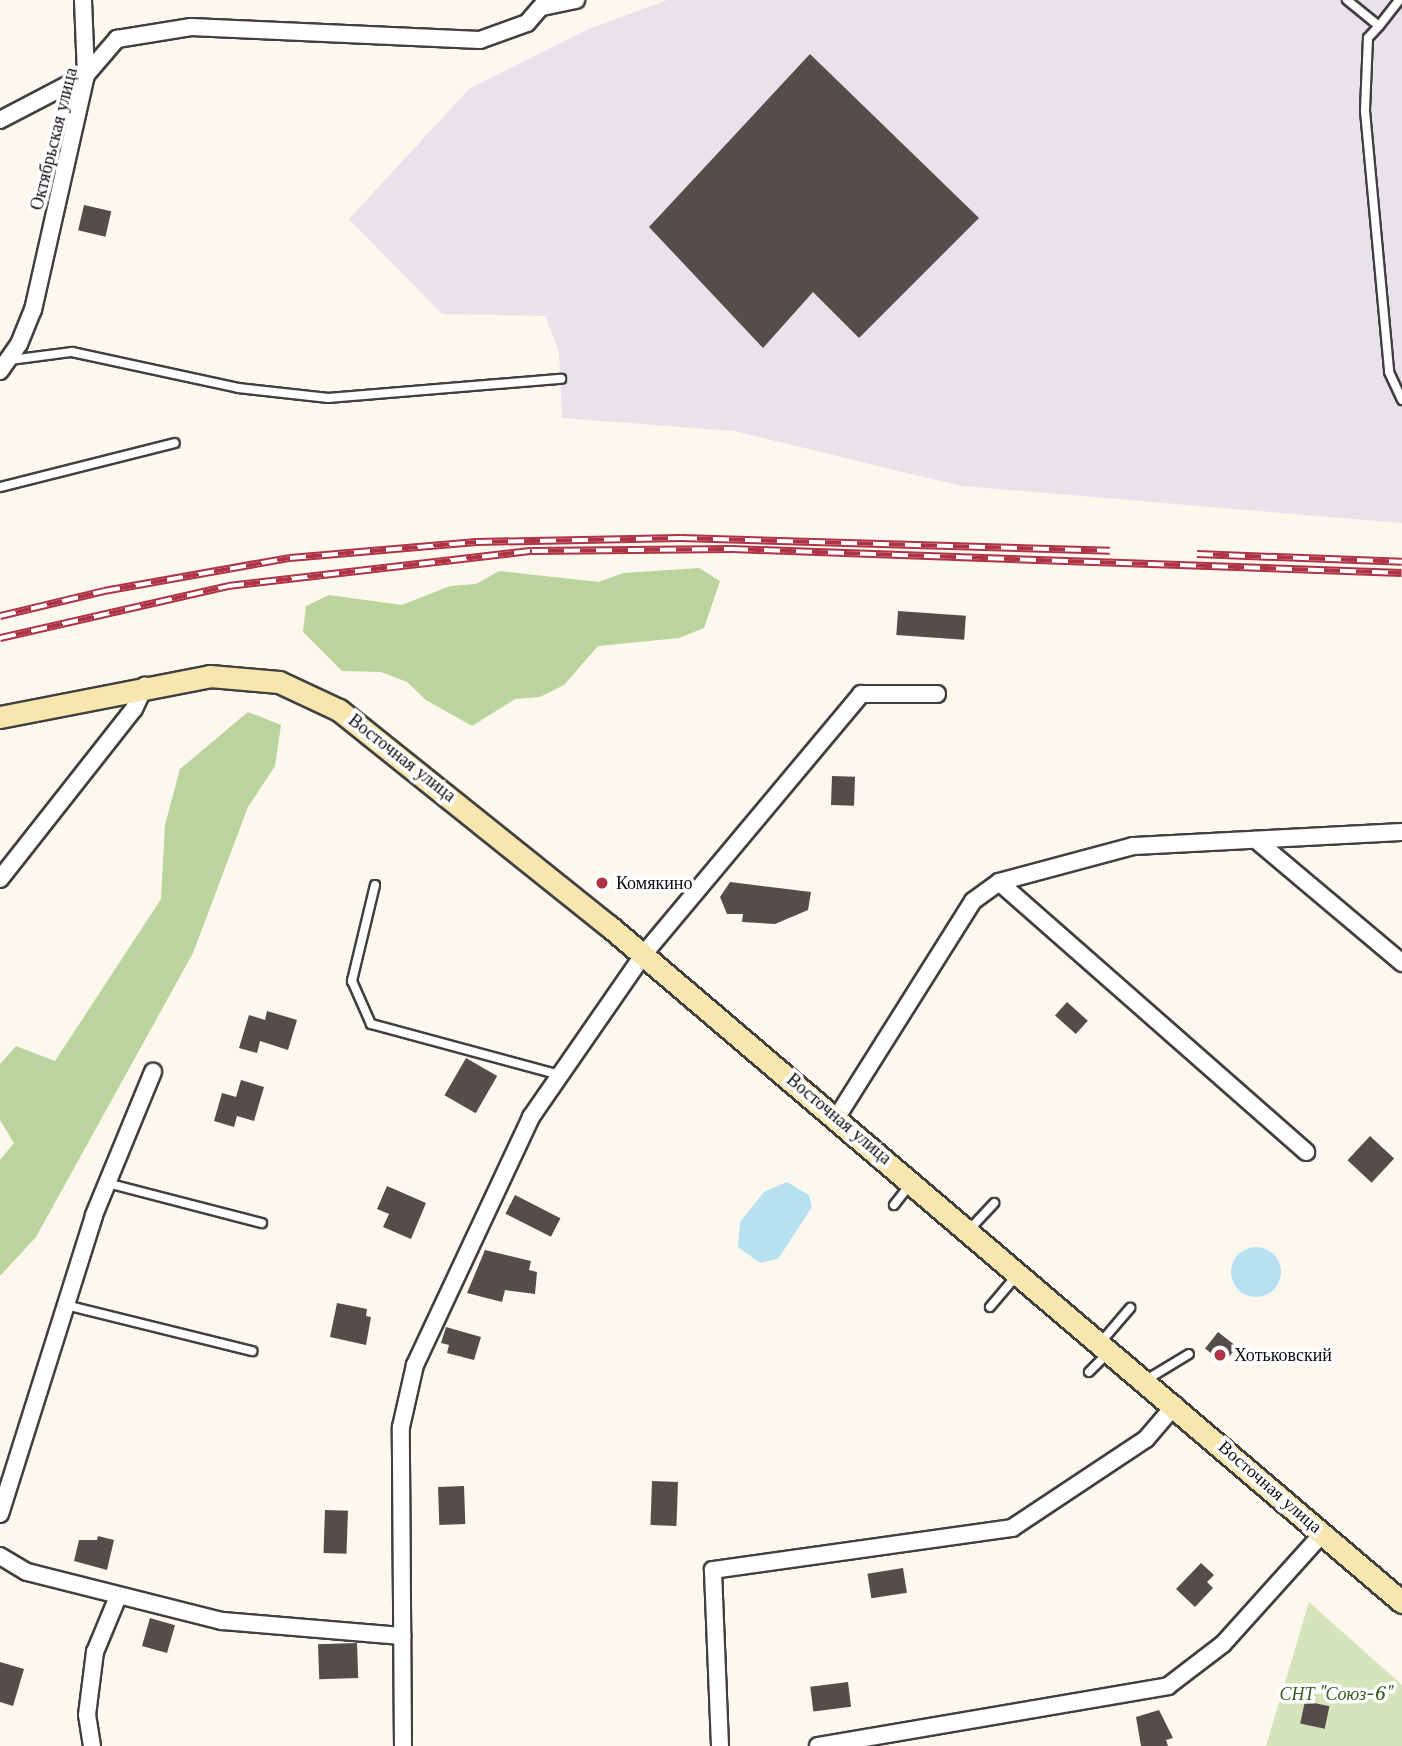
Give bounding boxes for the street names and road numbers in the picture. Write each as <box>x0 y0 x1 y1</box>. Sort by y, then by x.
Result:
street label: Октябрьская улица <box>26 65 82 213</box>
street label: Восточная улица <box>344 709 460 807</box>
street label: Восточная улица <box>782 1069 896 1169</box>
street label: Восточная улица <box>1214 1436 1326 1538</box>

